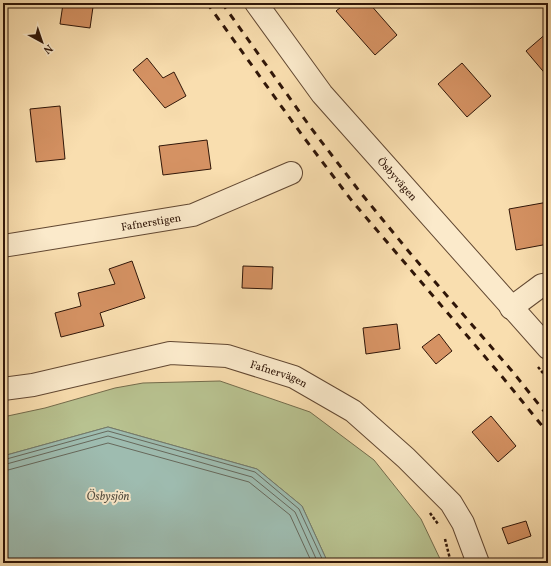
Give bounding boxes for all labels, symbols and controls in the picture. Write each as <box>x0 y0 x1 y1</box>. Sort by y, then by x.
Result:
north arrow <box>22 22 62 62</box>
text: N <box>40 40 55 57</box>
street label: Ösbyvägen <box>373 155 420 205</box>
street label: Fafnerstigen <box>120 211 183 236</box>
street label: Fafnervägen <box>248 358 310 392</box>
water label: Ösbysjön <box>86 488 130 505</box>

